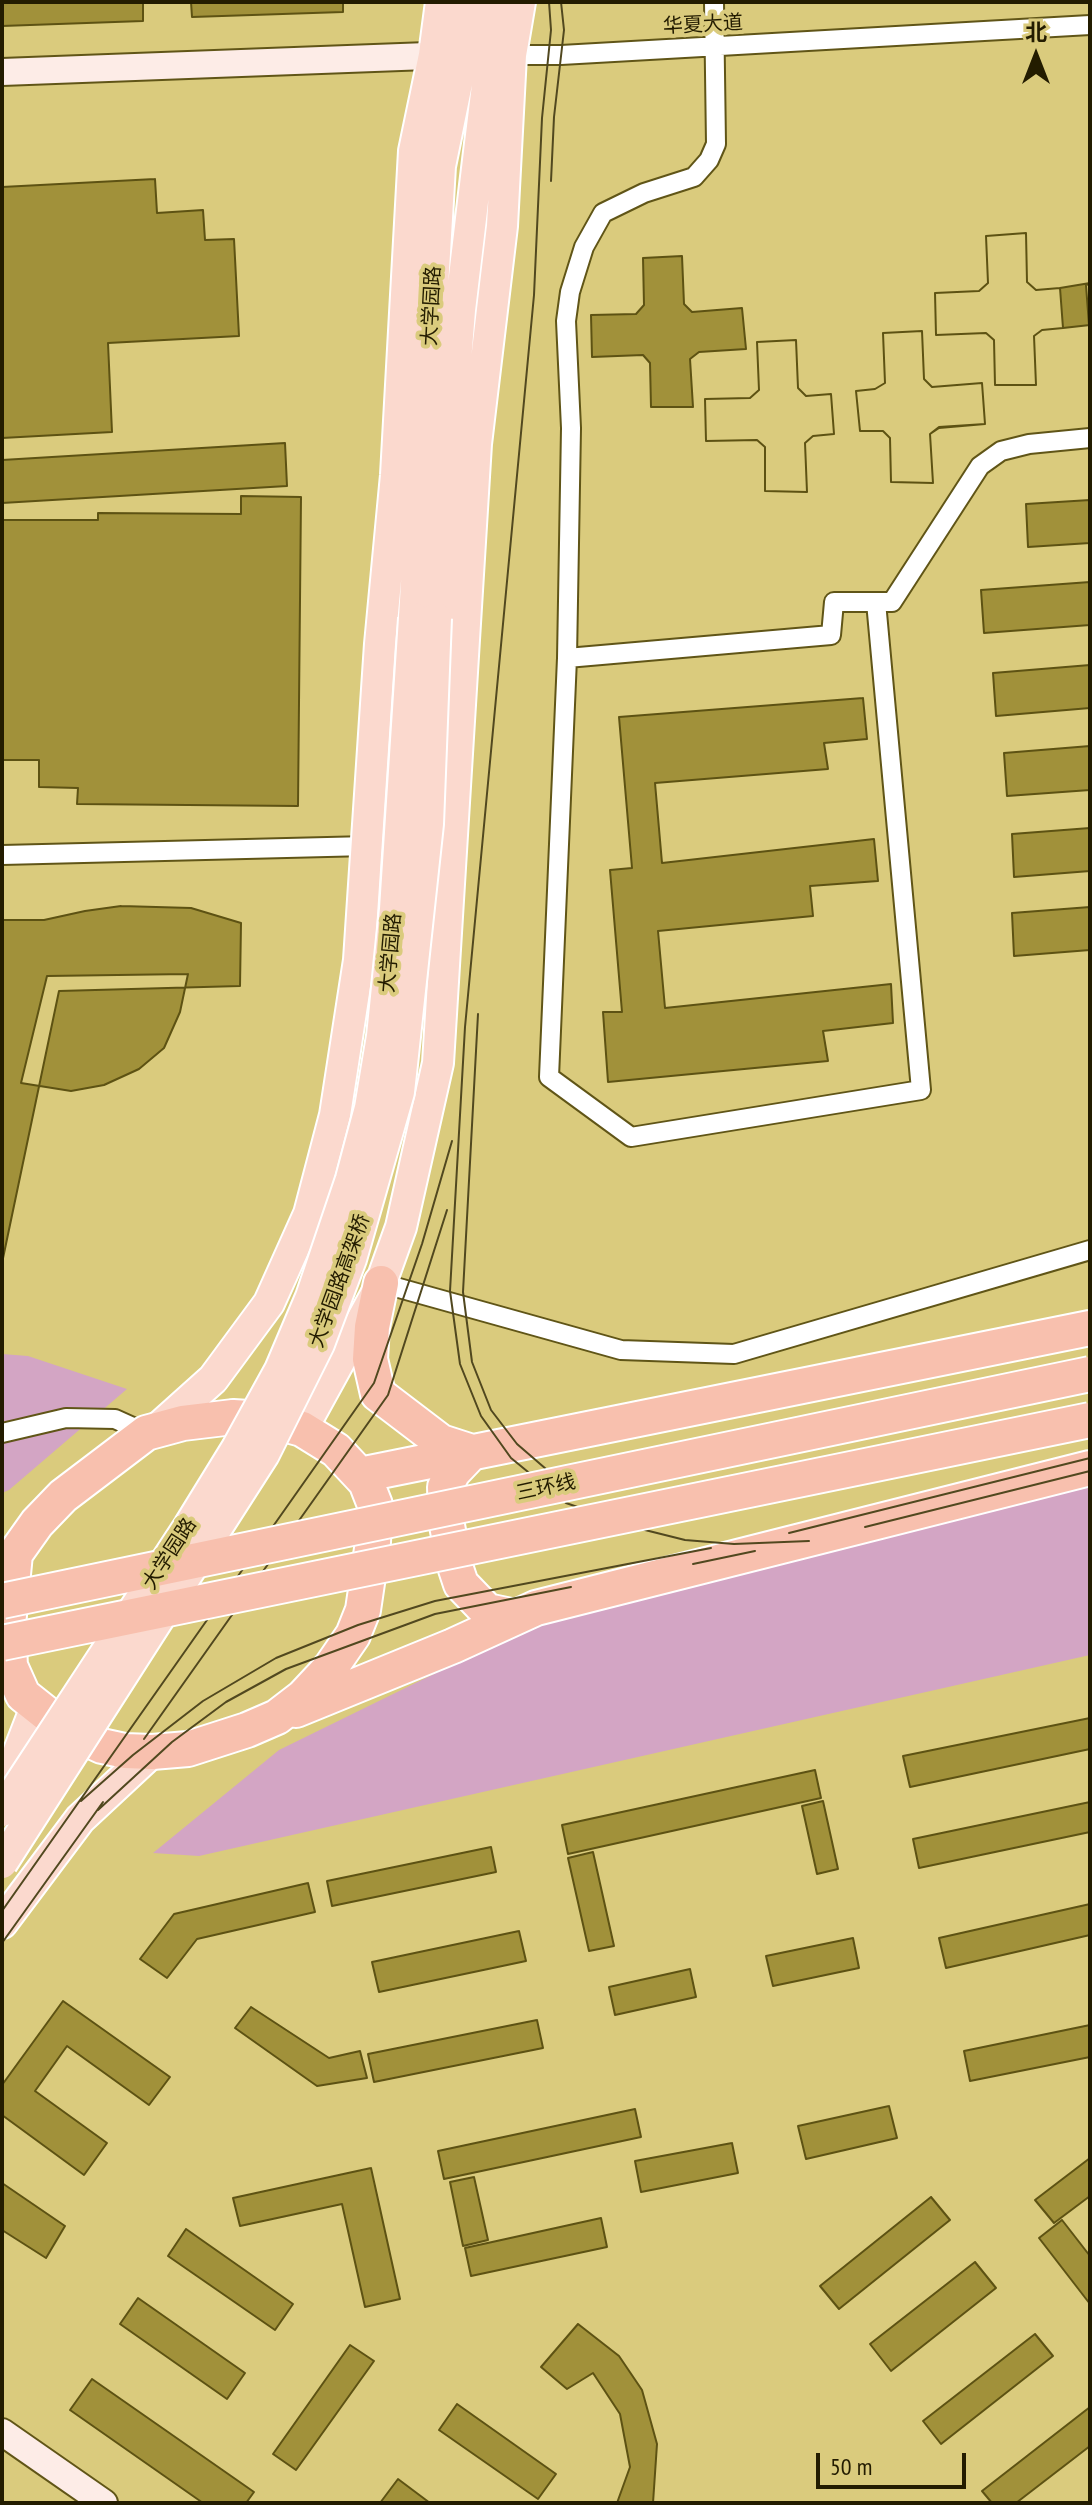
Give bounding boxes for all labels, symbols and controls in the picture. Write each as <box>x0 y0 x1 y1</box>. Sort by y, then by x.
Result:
street label: 华夏大道 <box>662 11 744 39</box>
north arrow <box>996 16 1076 96</box>
text: 北 <box>1025 18 1047 46</box>
street label: 大学园路 <box>418 265 446 347</box>
street label: 大学园路 <box>376 912 406 994</box>
street label: 大学园路高架桥 <box>305 1211 375 1351</box>
street label: 三环线 <box>514 1470 578 1506</box>
street label: 大学园路 <box>138 1514 202 1594</box>
scale bar <box>820 2437 970 2487</box>
text: 50 m <box>830 2451 872 2482</box>

